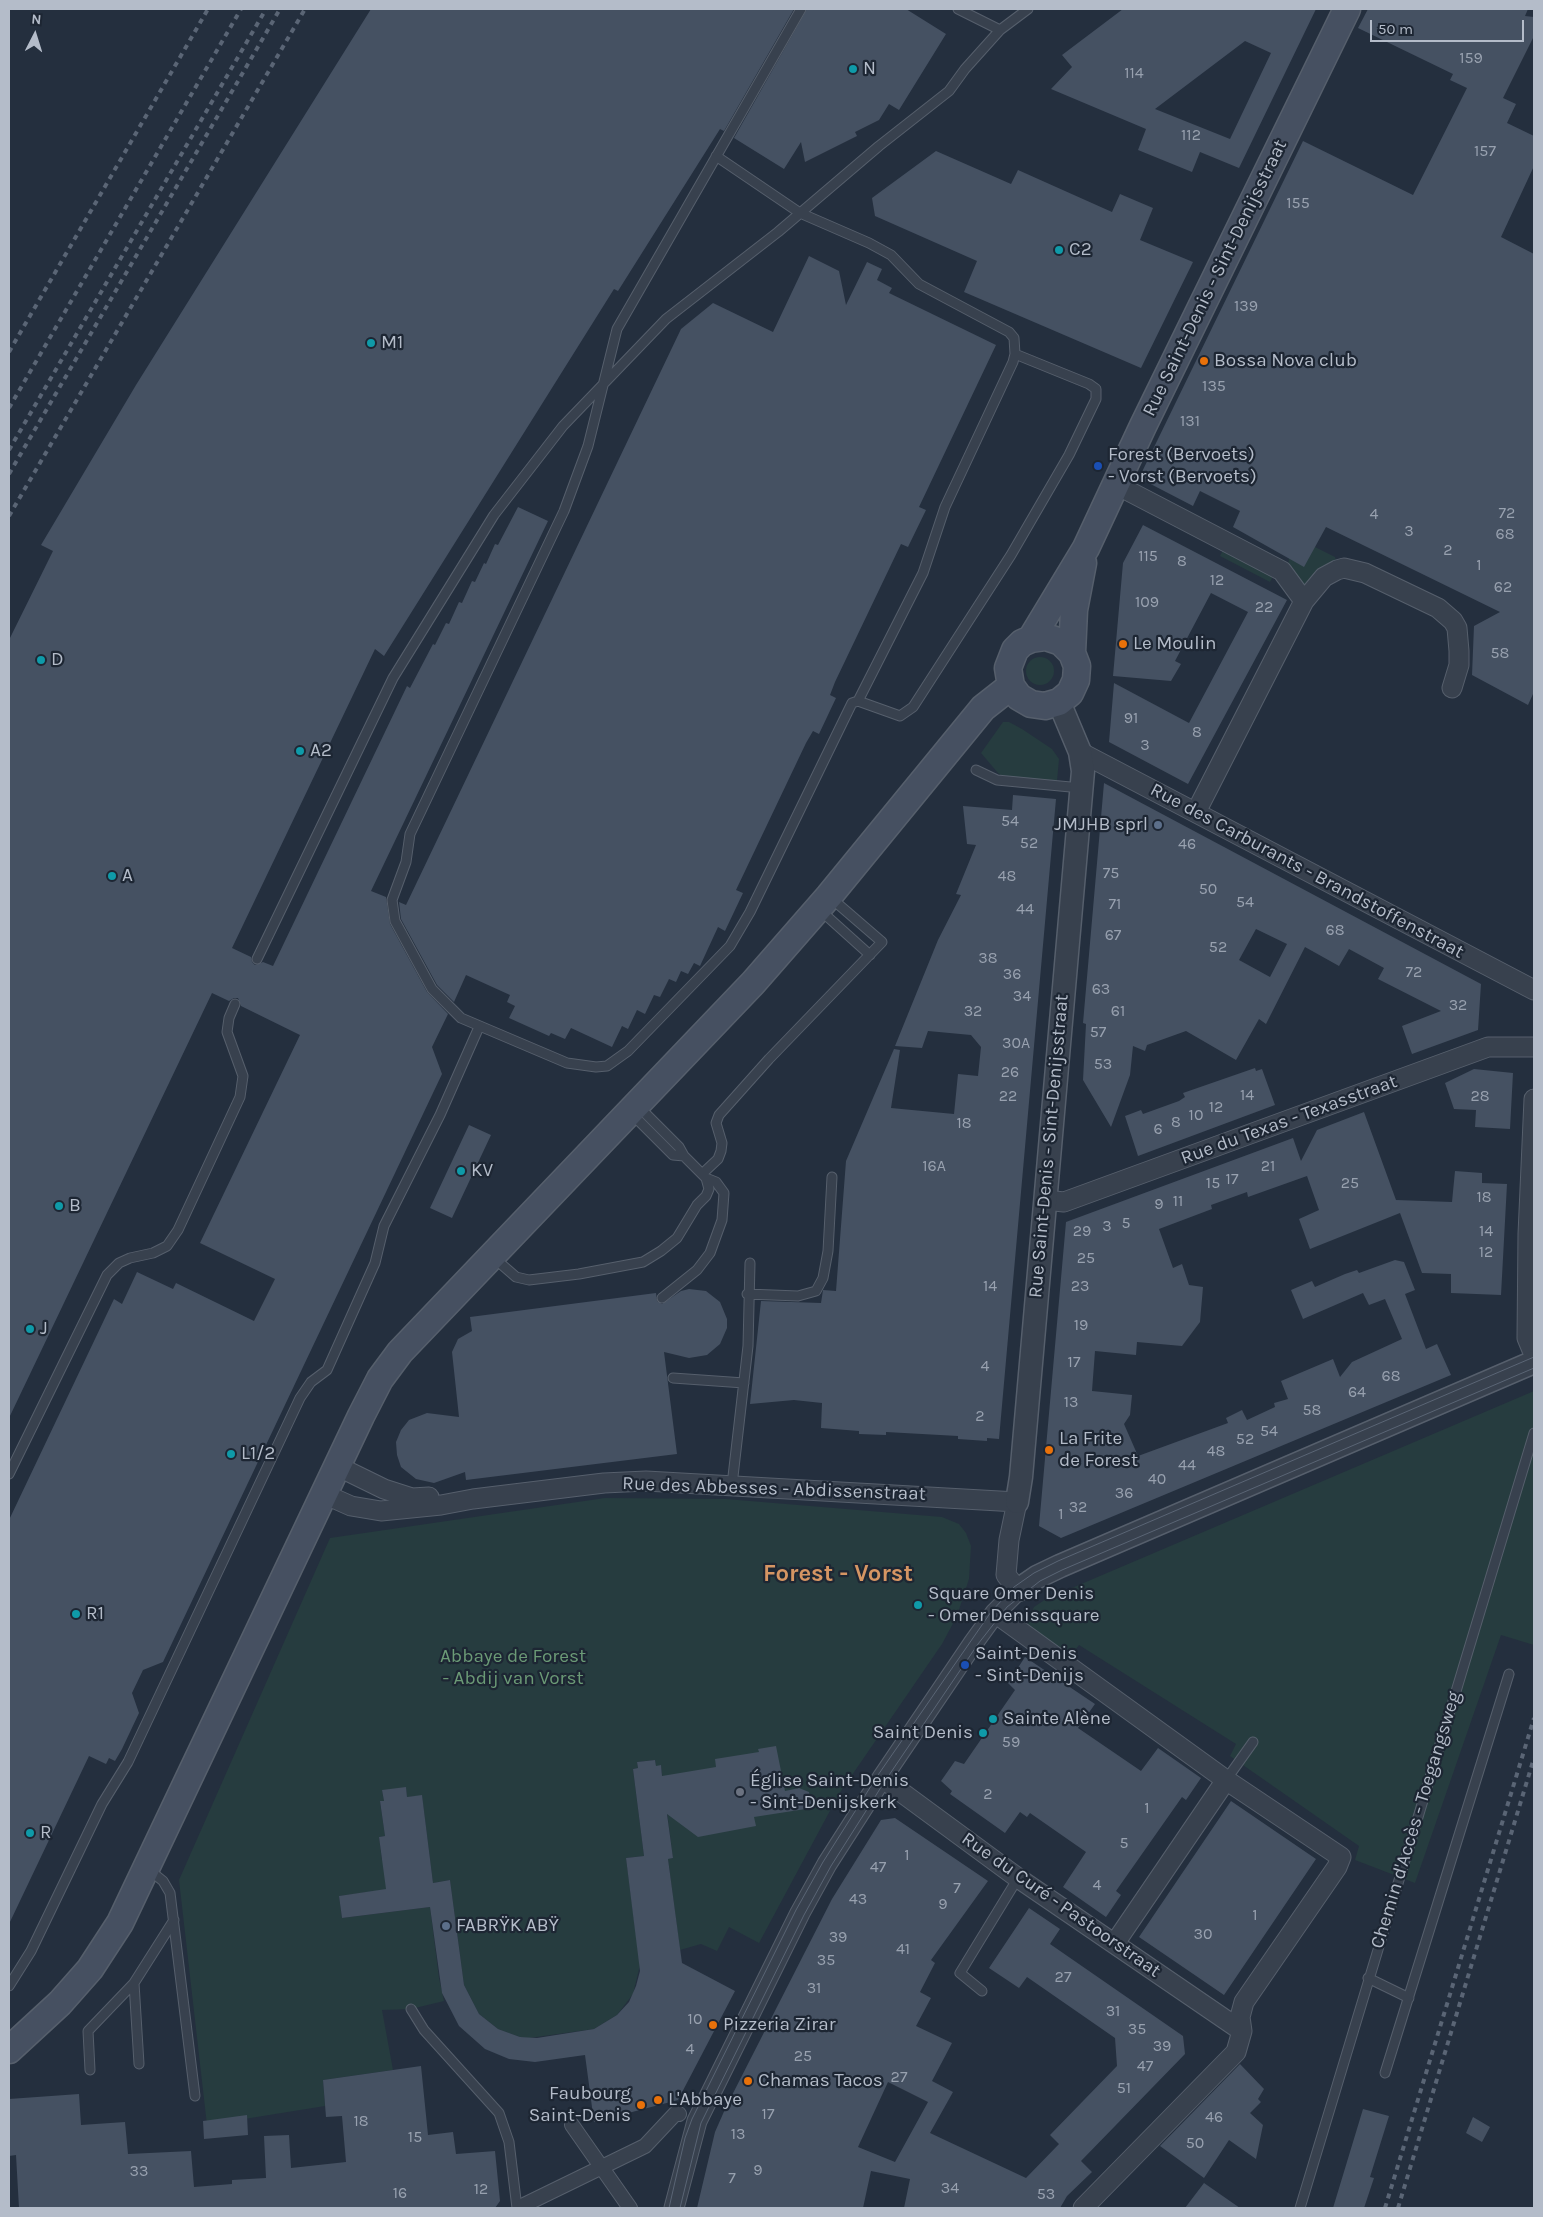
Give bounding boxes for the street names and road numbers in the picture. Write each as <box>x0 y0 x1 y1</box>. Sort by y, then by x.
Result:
street label: Rue Saint-Denis - Sint-Denijsstraat <box>1138 136 1292 420</box>
street label: Rue des Carburants - Brandstoffenstraat <box>1146 778 1468 964</box>
street label: Rue Saint-Denis - Sint-Denijsstraat <box>1024 993 1074 1299</box>
street label: Rue du Texas - Texasstraat <box>1178 1070 1400 1170</box>
street label: Rue des Abbesses - Abdissenstraat <box>622 1472 926 1506</box>
street label: Chemin d'Accès - Toegangsweg <box>1366 1689 1466 1951</box>
street label: Rue du Curé - Pastoorstraat <box>957 1827 1165 1983</box>

